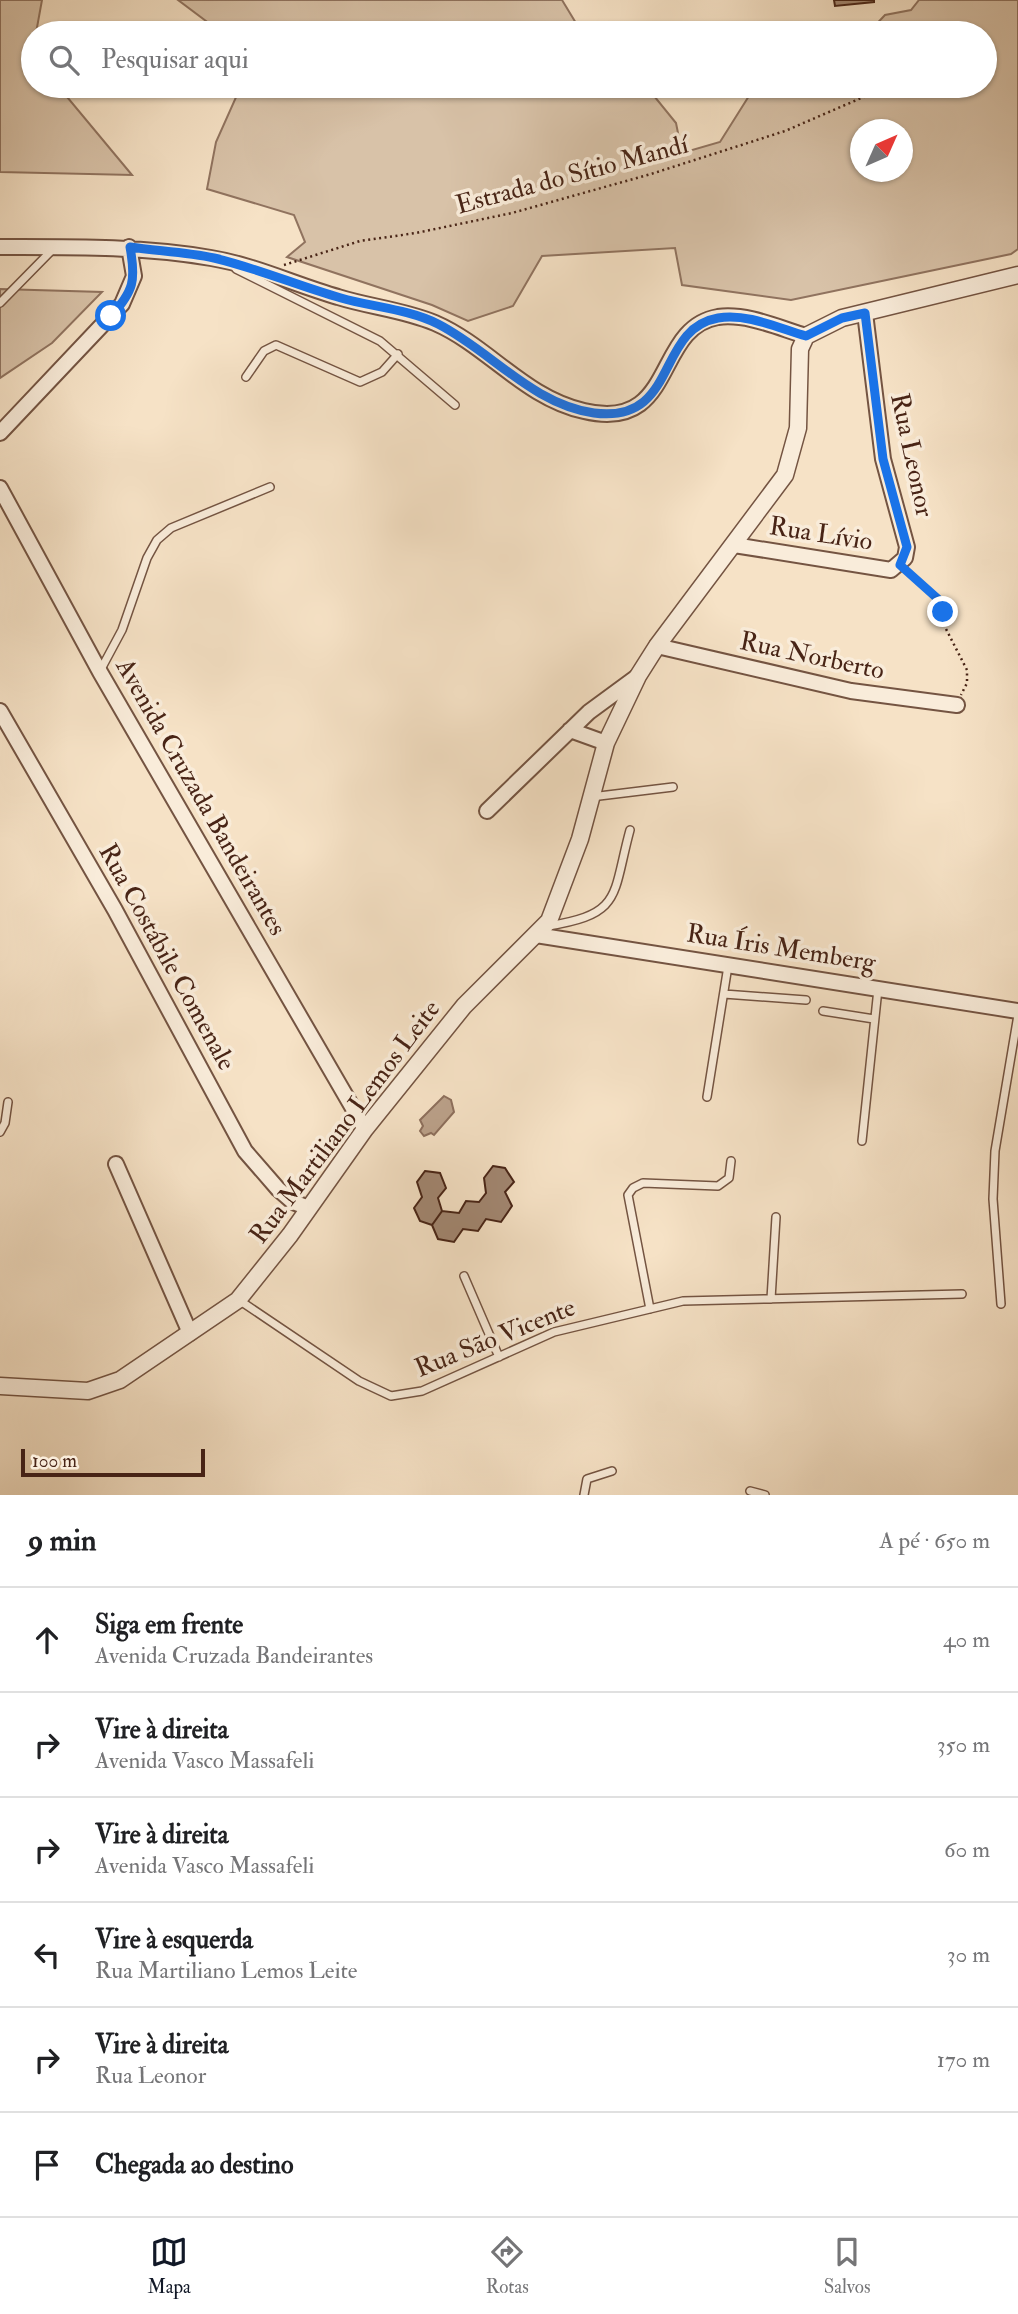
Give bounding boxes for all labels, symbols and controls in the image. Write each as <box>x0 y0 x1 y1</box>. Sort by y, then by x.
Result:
search box <box>21 21 997 98</box>
icon: search <box>45 41 83 79</box>
text: Pesquisar aqui <box>101 44 249 76</box>
north arrow <box>850 119 913 182</box>
street label: Estrada do Sítio Mandí <box>452 128 694 221</box>
route start <box>95 300 126 331</box>
street label: Rua Leonor <box>883 390 941 520</box>
street label: Rua Lívio <box>767 510 875 558</box>
route end <box>927 596 958 627</box>
street label: Rua Norberto <box>737 625 887 687</box>
street label: Avenida Cruzada Bandeirantes <box>108 652 294 941</box>
street label: Rua Costábile Comenale <box>91 838 243 1076</box>
street label: Rua Íris Memberg <box>684 915 879 979</box>
street label: Rua Martiliano Lemos Leite <box>243 994 447 1250</box>
street label: Rua São Vicente <box>410 1291 580 1385</box>
scale bar <box>21 1446 205 1478</box>
text: 100 m <box>32 1449 77 1473</box>
text: 9 min <box>28 1522 96 1559</box>
text: A pé · 650 m <box>879 1526 990 1555</box>
text: Siga em frente <box>95 1609 243 1641</box>
icon: ahead <box>28 1621 66 1659</box>
text: 40 m <box>943 1625 990 1654</box>
text: Avenida Cruzada Bandeirantes <box>95 1641 373 1670</box>
text: Vire à direita <box>95 1714 228 1746</box>
icon: right <box>28 1726 66 1764</box>
text: 350 m <box>937 1730 990 1759</box>
text: Avenida Vasco Massafeli <box>95 1746 314 1775</box>
text: Vire à direita <box>95 1819 228 1851</box>
icon: right <box>28 1831 66 1869</box>
text: 60 m <box>944 1835 990 1864</box>
text: Avenida Vasco Massafeli <box>95 1851 314 1880</box>
text: Vire à esquerda <box>95 1924 253 1956</box>
icon: left <box>28 1936 66 1974</box>
text: 30 m <box>947 1940 990 1969</box>
text: Rua Martiliano Lemos Leite <box>95 1956 357 1985</box>
text: Vire à direita <box>95 2029 228 2061</box>
icon: right <box>28 2041 66 2079</box>
text: 170 m <box>937 2045 990 2074</box>
text: Rua Leonor <box>95 2061 206 2090</box>
icon: arrive <box>28 2146 66 2184</box>
text: Chegada ao destino <box>95 2149 293 2181</box>
tab: Mapa <box>147 2233 191 2299</box>
tab: Rotas <box>486 2233 529 2299</box>
tab: Salvos <box>824 2233 871 2299</box>

